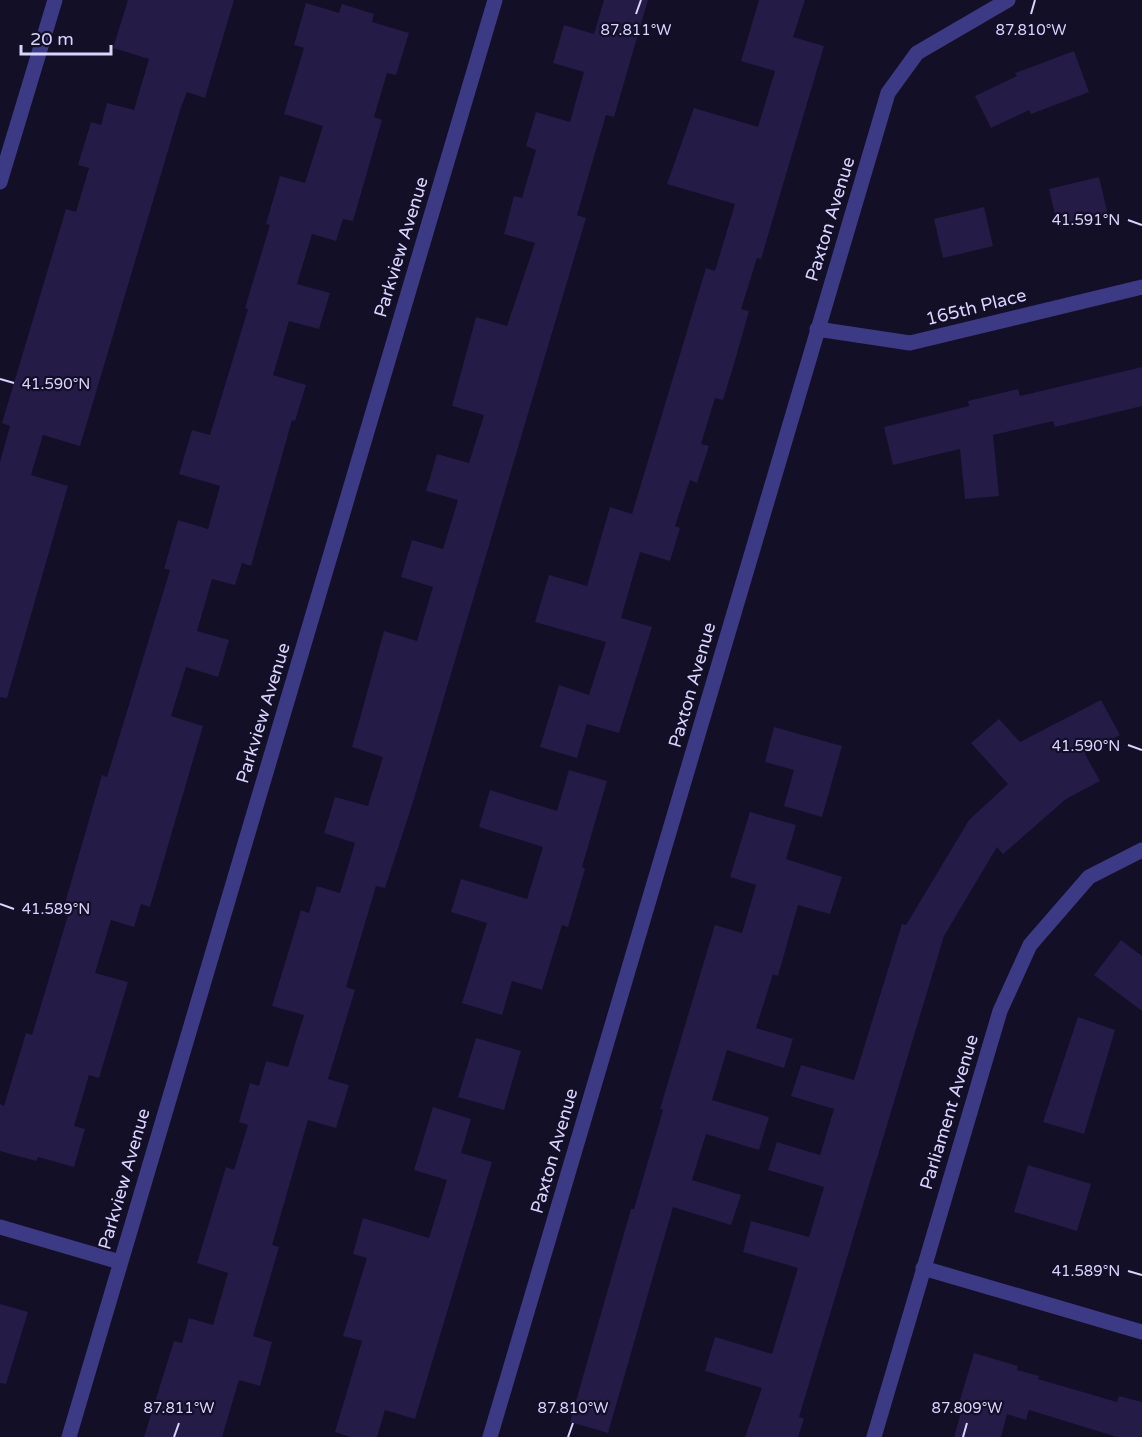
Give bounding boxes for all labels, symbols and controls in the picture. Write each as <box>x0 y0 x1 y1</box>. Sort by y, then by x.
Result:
scale bar <box>21 18 111 56</box>
text: 87.811°W <box>600 21 672 39</box>
text: 87.810°W <box>995 21 1067 39</box>
text: 20 m <box>30 28 74 50</box>
street label: Paxton Avenue <box>801 154 859 284</box>
street label: Parkview Avenue <box>369 174 433 320</box>
text: 41.591°N <box>1052 211 1120 229</box>
street label: 165th Place <box>923 284 1029 330</box>
text: 41.590°N <box>22 375 90 393</box>
street label: Paxton Avenue <box>664 620 720 750</box>
street label: Parkview Avenue <box>231 640 295 786</box>
text: 41.590°N <box>1052 737 1120 755</box>
text: 41.589°N <box>22 900 90 918</box>
street label: Parliament Avenue <box>915 1032 983 1192</box>
street label: Paxton Avenue <box>526 1086 582 1216</box>
street label: Parkview Avenue <box>93 1106 155 1252</box>
text: 41.589°N <box>1052 1262 1120 1280</box>
text: 87.811°W <box>143 1399 215 1417</box>
text: 87.810°W <box>537 1399 609 1417</box>
text: 87.809°W <box>931 1399 1003 1417</box>

